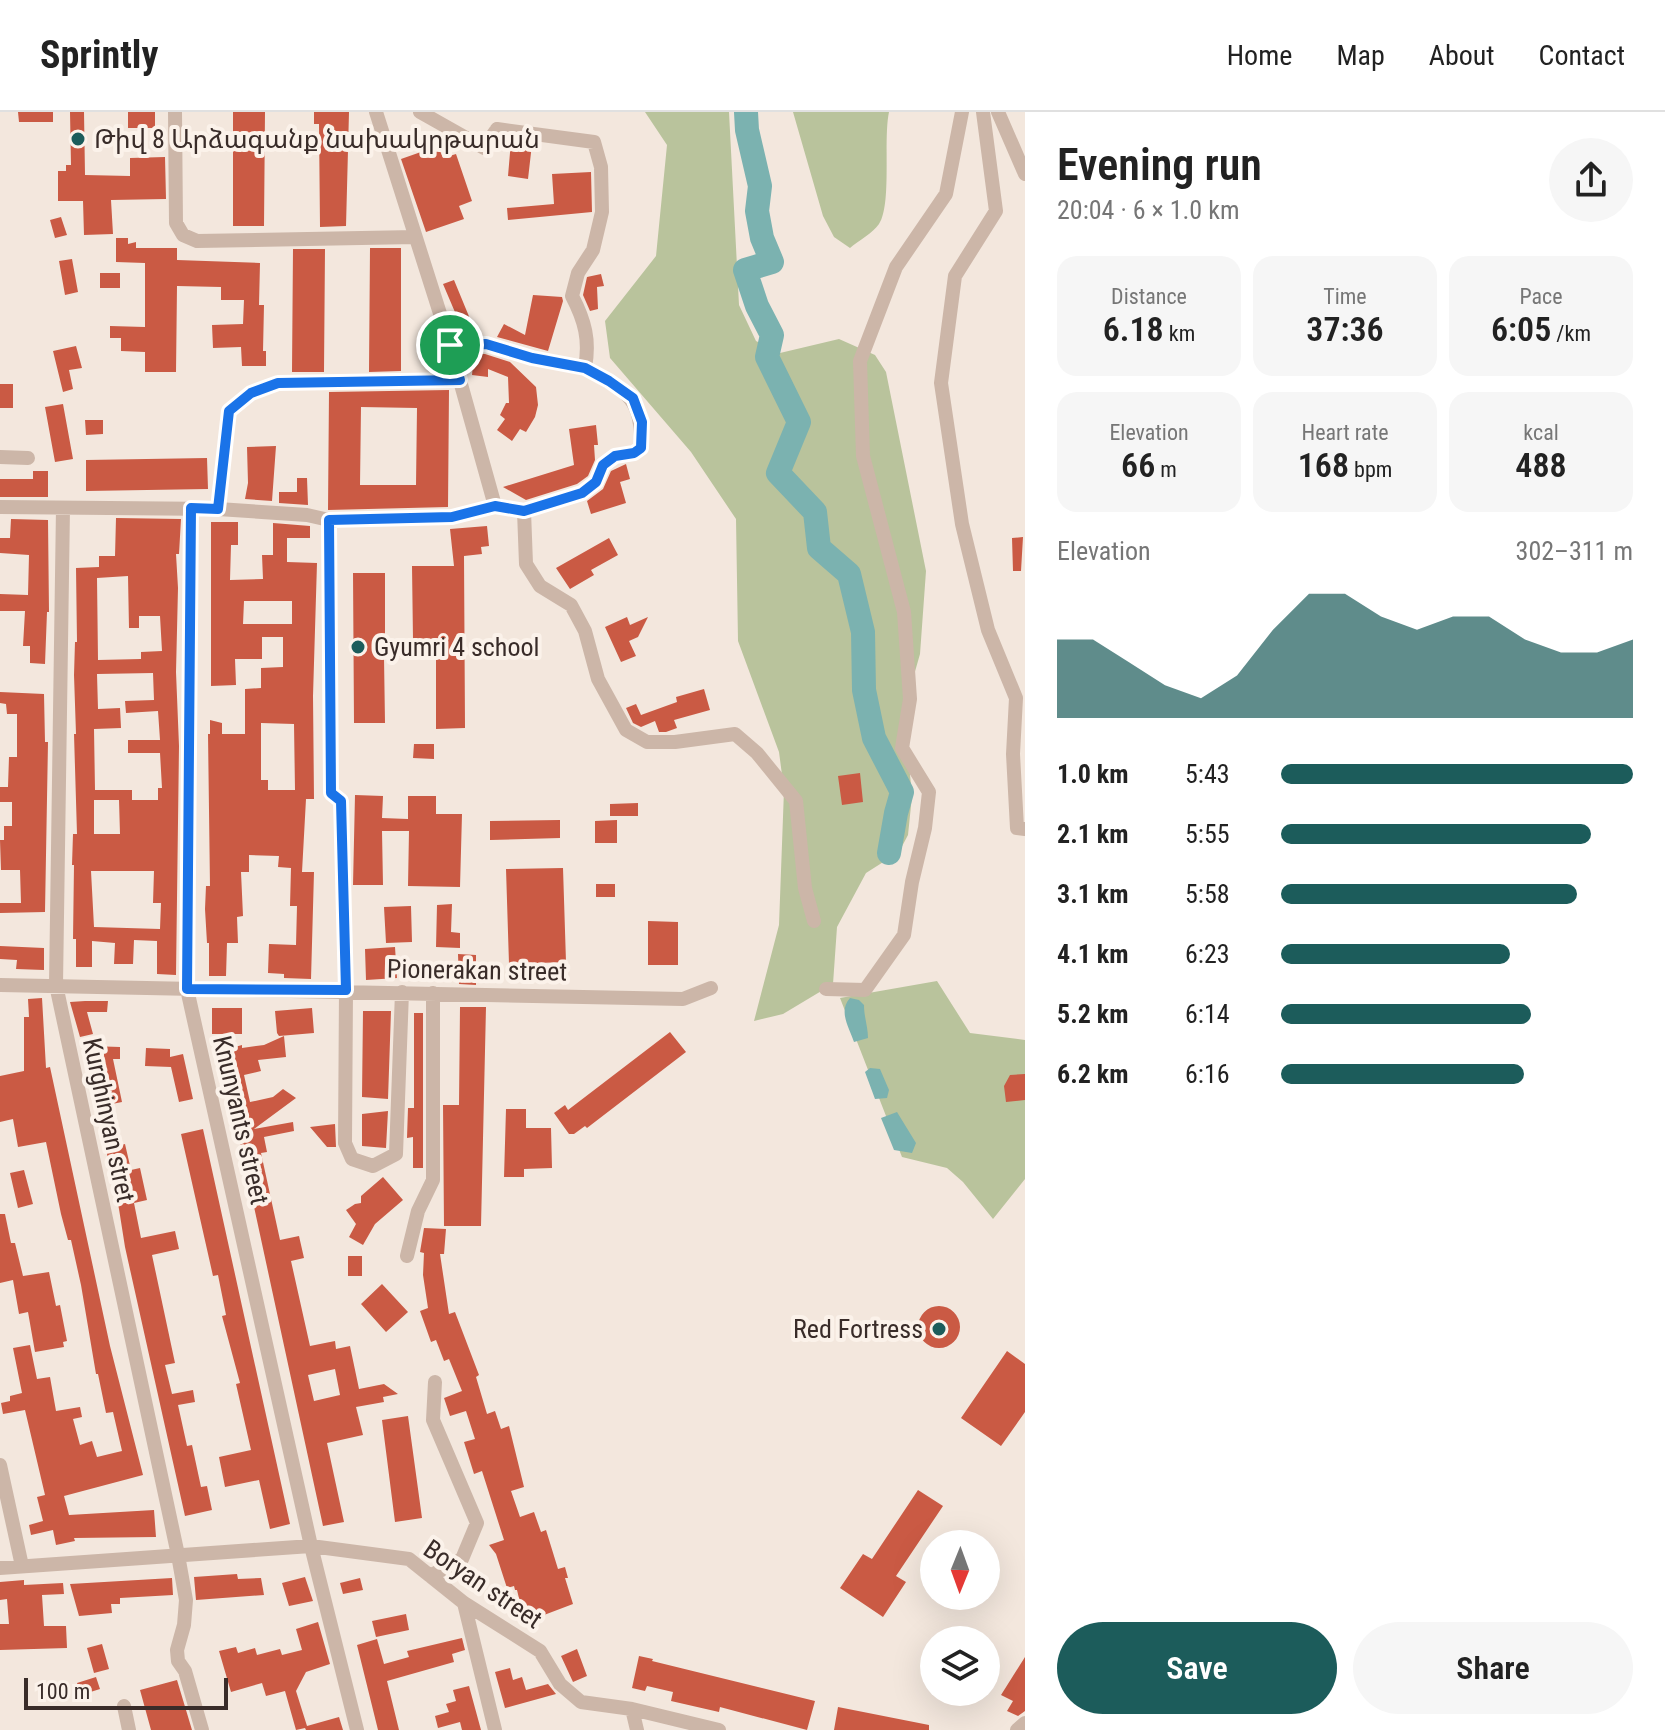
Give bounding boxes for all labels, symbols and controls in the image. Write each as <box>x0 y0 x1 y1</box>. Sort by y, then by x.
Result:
text: Sprintly <box>40 33 158 77</box>
text: Home <box>1227 39 1292 72</box>
text: Map <box>1336 39 1385 72</box>
text: About <box>1429 39 1495 72</box>
text: Contact <box>1539 39 1625 72</box>
place label: Թիվ 8 Արձագանք նախակրթարան <box>94 124 540 154</box>
marker: Թիվ 8 Արձագանք նախակրթարան <box>69 130 87 148</box>
button: share <box>1549 138 1633 222</box>
text: Evening run <box>1057 139 1262 191</box>
text: 20:04 · 6 × 1.0 km <box>1057 195 1239 225</box>
text: Distance <box>1111 284 1187 309</box>
text: Time <box>1323 284 1367 309</box>
text: Pace <box>1519 284 1563 309</box>
text: 6.18 <box>1103 309 1164 349</box>
text: 37:36 <box>1306 309 1384 349</box>
text: 6:05 <box>1491 309 1551 349</box>
pin <box>416 311 484 379</box>
text: km <box>1164 321 1195 346</box>
text: /km <box>1551 321 1591 346</box>
icon: arrive <box>428 323 472 367</box>
text: Elevation <box>1109 420 1189 445</box>
text: Heart rate <box>1302 420 1388 445</box>
text: kcal <box>1523 420 1559 445</box>
text: 66 <box>1121 445 1155 485</box>
text: 168 <box>1298 445 1349 485</box>
text: 488 <box>1515 445 1567 485</box>
text: m <box>1155 457 1177 482</box>
text: bpm <box>1349 457 1392 482</box>
text: Elevation <box>1057 536 1151 566</box>
text: 302–311 m <box>1516 536 1633 566</box>
place label: Gyumri 4 school <box>374 632 539 662</box>
marker: Gyumri 4 school <box>349 638 367 656</box>
text: 1.0 km <box>1057 759 1129 789</box>
text: 5:43 <box>1185 759 1230 789</box>
text: 2.1 km <box>1057 819 1129 849</box>
text: 5:55 <box>1185 819 1230 849</box>
text: 3.1 km <box>1057 879 1129 909</box>
text: 5:58 <box>1185 879 1230 909</box>
text: 4.1 km <box>1057 939 1129 969</box>
text: 6:23 <box>1185 939 1230 969</box>
street label: Pionerakan street <box>387 953 567 987</box>
text: 5.2 km <box>1057 999 1129 1029</box>
text: 6:14 <box>1185 999 1230 1029</box>
street label: Knunyants street <box>207 1033 275 1207</box>
street label: Kurghinyan stret <box>77 1035 141 1205</box>
text: 6.2 km <box>1057 1059 1129 1089</box>
text: 6:16 <box>1185 1059 1230 1089</box>
place label: Red Fortress <box>793 1314 923 1344</box>
marker: Red Fortress <box>930 1320 948 1338</box>
north arrow <box>920 1530 1000 1610</box>
map controls <box>920 1530 1000 1706</box>
street label: Boryan street <box>418 1533 548 1635</box>
button: Save <box>1057 1622 1337 1714</box>
button: Share <box>1353 1622 1633 1714</box>
button: layers <box>920 1626 1000 1706</box>
scale bar <box>24 1674 228 1710</box>
text: 100 m <box>36 1679 90 1704</box>

